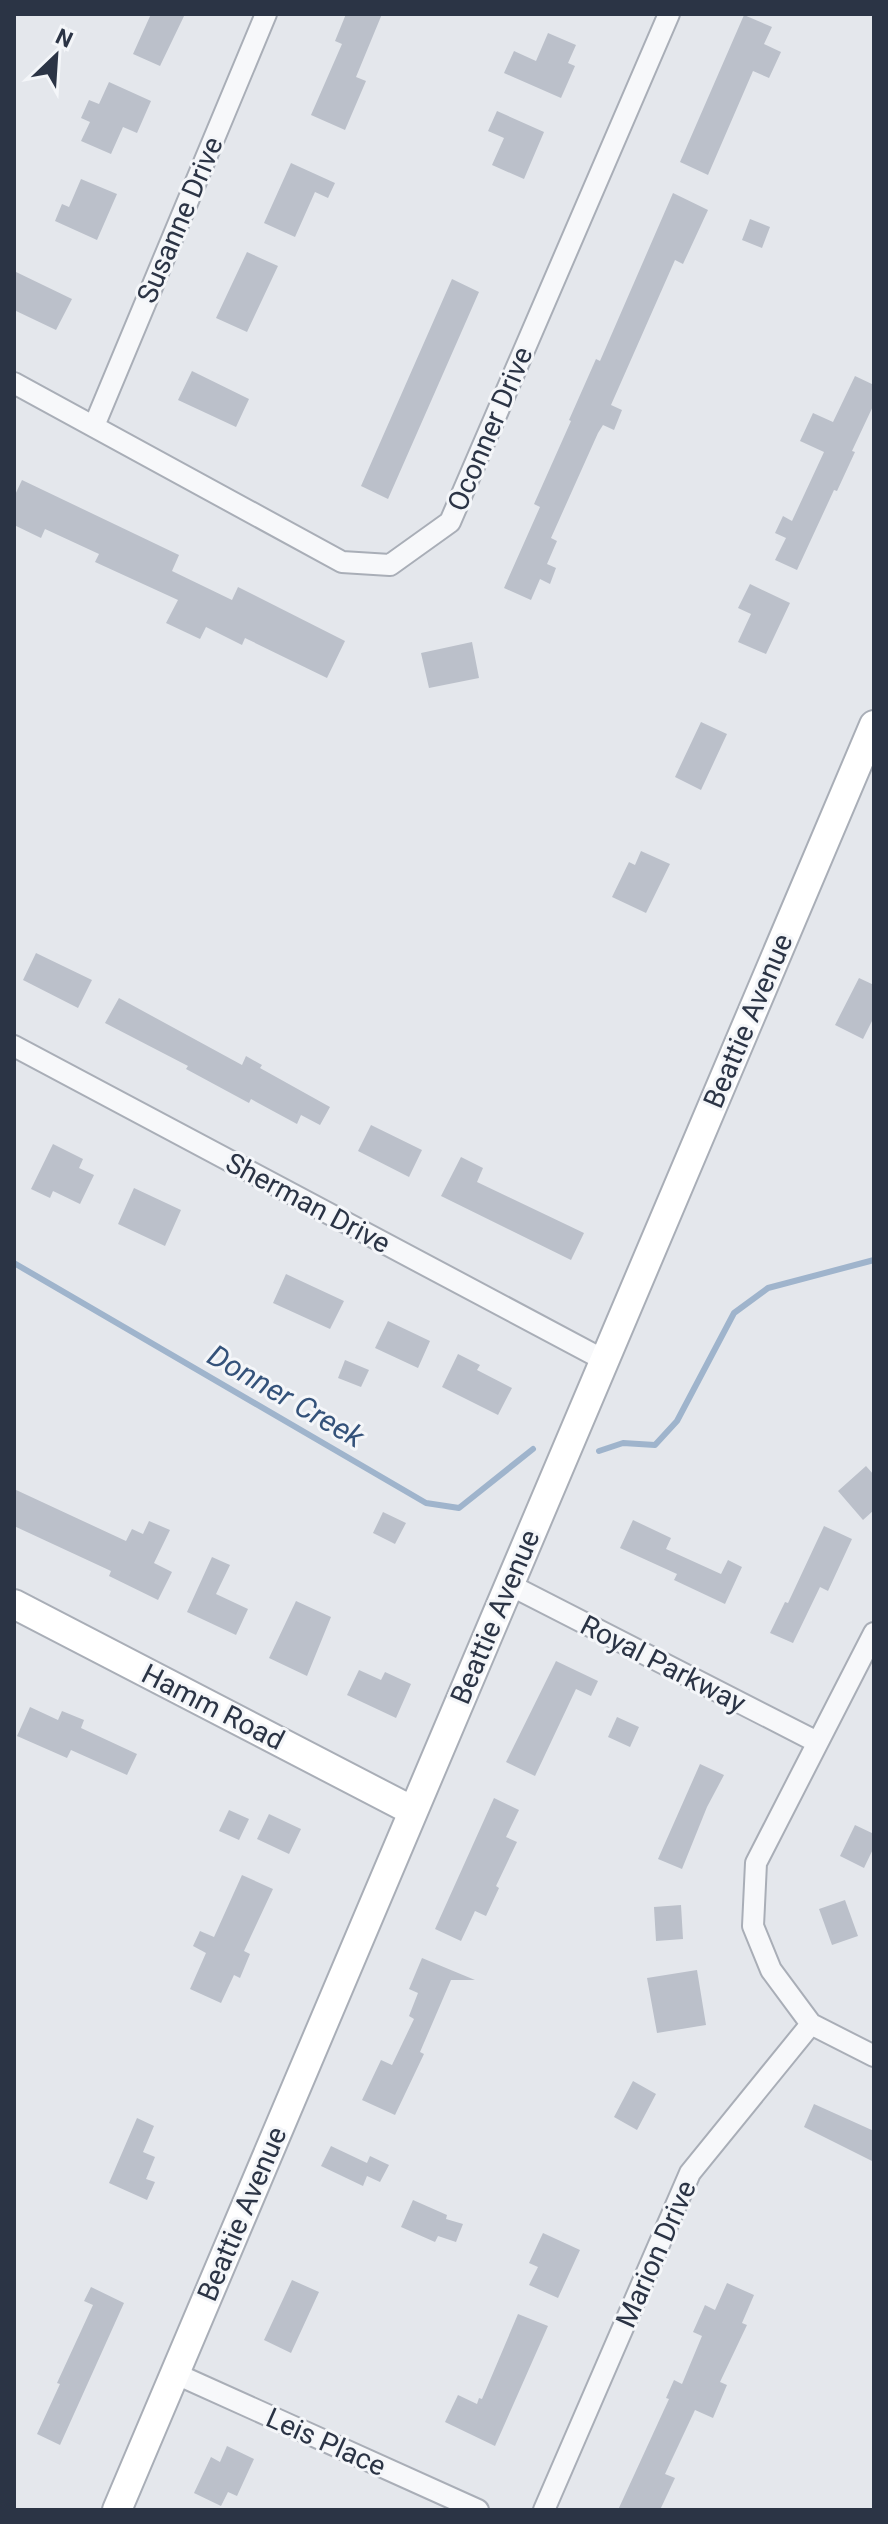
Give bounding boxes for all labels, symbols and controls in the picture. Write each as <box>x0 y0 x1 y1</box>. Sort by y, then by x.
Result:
north arrow <box>16 16 96 96</box>
text: N <box>52 24 77 53</box>
street label: Susanne Drive <box>130 132 230 308</box>
street label: Oconner Drive <box>441 342 539 516</box>
street label: Beattie Avenue <box>696 929 800 1113</box>
street label: Sherman Drive <box>220 1146 396 1260</box>
water label: Donner Creek <box>202 1337 371 1455</box>
street label: Beattie Avenue <box>443 1525 547 1709</box>
street label: Royal Parkway <box>575 1608 751 1720</box>
street label: Hamm Road <box>136 1657 290 1757</box>
street label: Beattie Avenue <box>190 2122 294 2306</box>
street label: Marion Drive <box>609 2175 703 2333</box>
street label: Leis Place <box>261 2401 391 2483</box>

